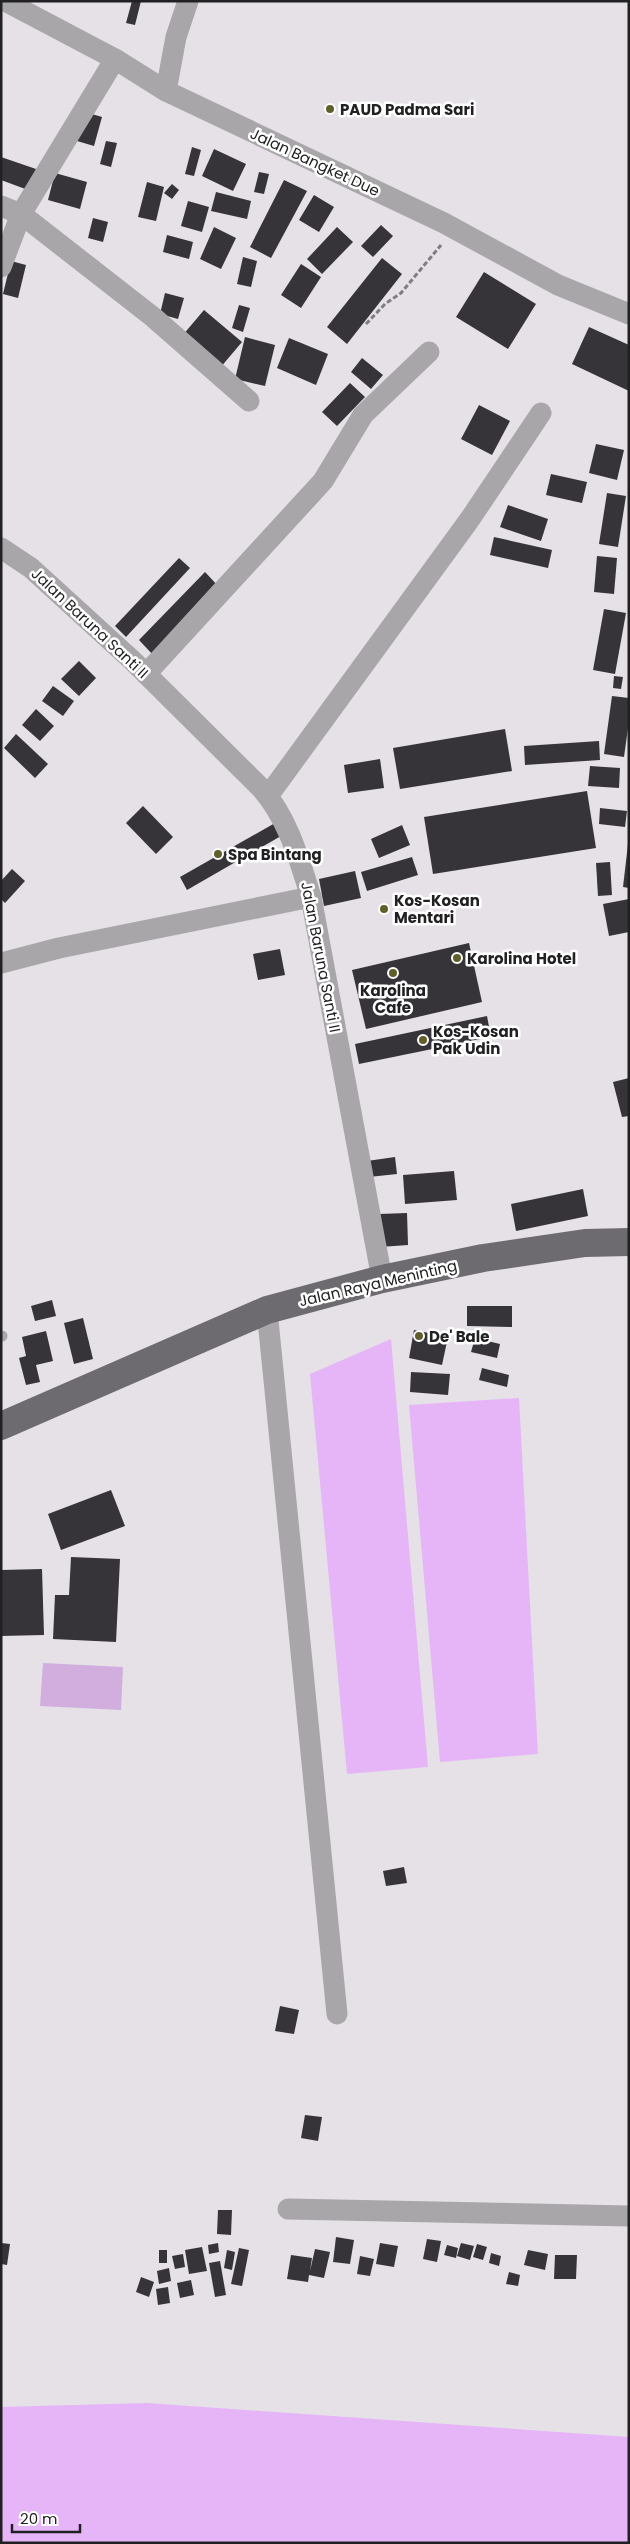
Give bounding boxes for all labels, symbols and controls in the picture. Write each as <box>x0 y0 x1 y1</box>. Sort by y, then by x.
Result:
place label: PAUD Padma Sari <box>340 99 474 120</box>
marker: PAUD Padma Sari <box>324 103 336 115</box>
street label: Jalan Bangket Due <box>247 123 383 201</box>
street label: Jalan Baruna Santi II <box>27 563 153 683</box>
place label: Spa Bintang <box>228 844 322 865</box>
marker: Spa Bintang <box>212 848 224 860</box>
street label: Jalan Baruna Santi II <box>296 880 346 1034</box>
place label: Kos-Kosan Mentari <box>394 890 480 928</box>
marker: Kos-Kosan Mentari <box>378 903 390 915</box>
place label: Karolina Hotel <box>467 948 576 969</box>
marker: Karolina Hotel <box>451 952 463 964</box>
marker: Karolina Cafe <box>387 967 399 979</box>
place label: Karolina Cafe <box>360 980 426 1018</box>
place label: Kos-Kosan Pak Udin <box>433 1021 519 1059</box>
marker: Kos-Kosan Pak Udin <box>417 1034 429 1046</box>
street label: Jalan Raya Meninting <box>297 1255 459 1311</box>
place label: De' Bale <box>429 1326 489 1347</box>
marker: De' Bale <box>413 1330 425 1342</box>
scale bar <box>12 2502 80 2534</box>
text: 20 m <box>20 2508 58 2529</box>

